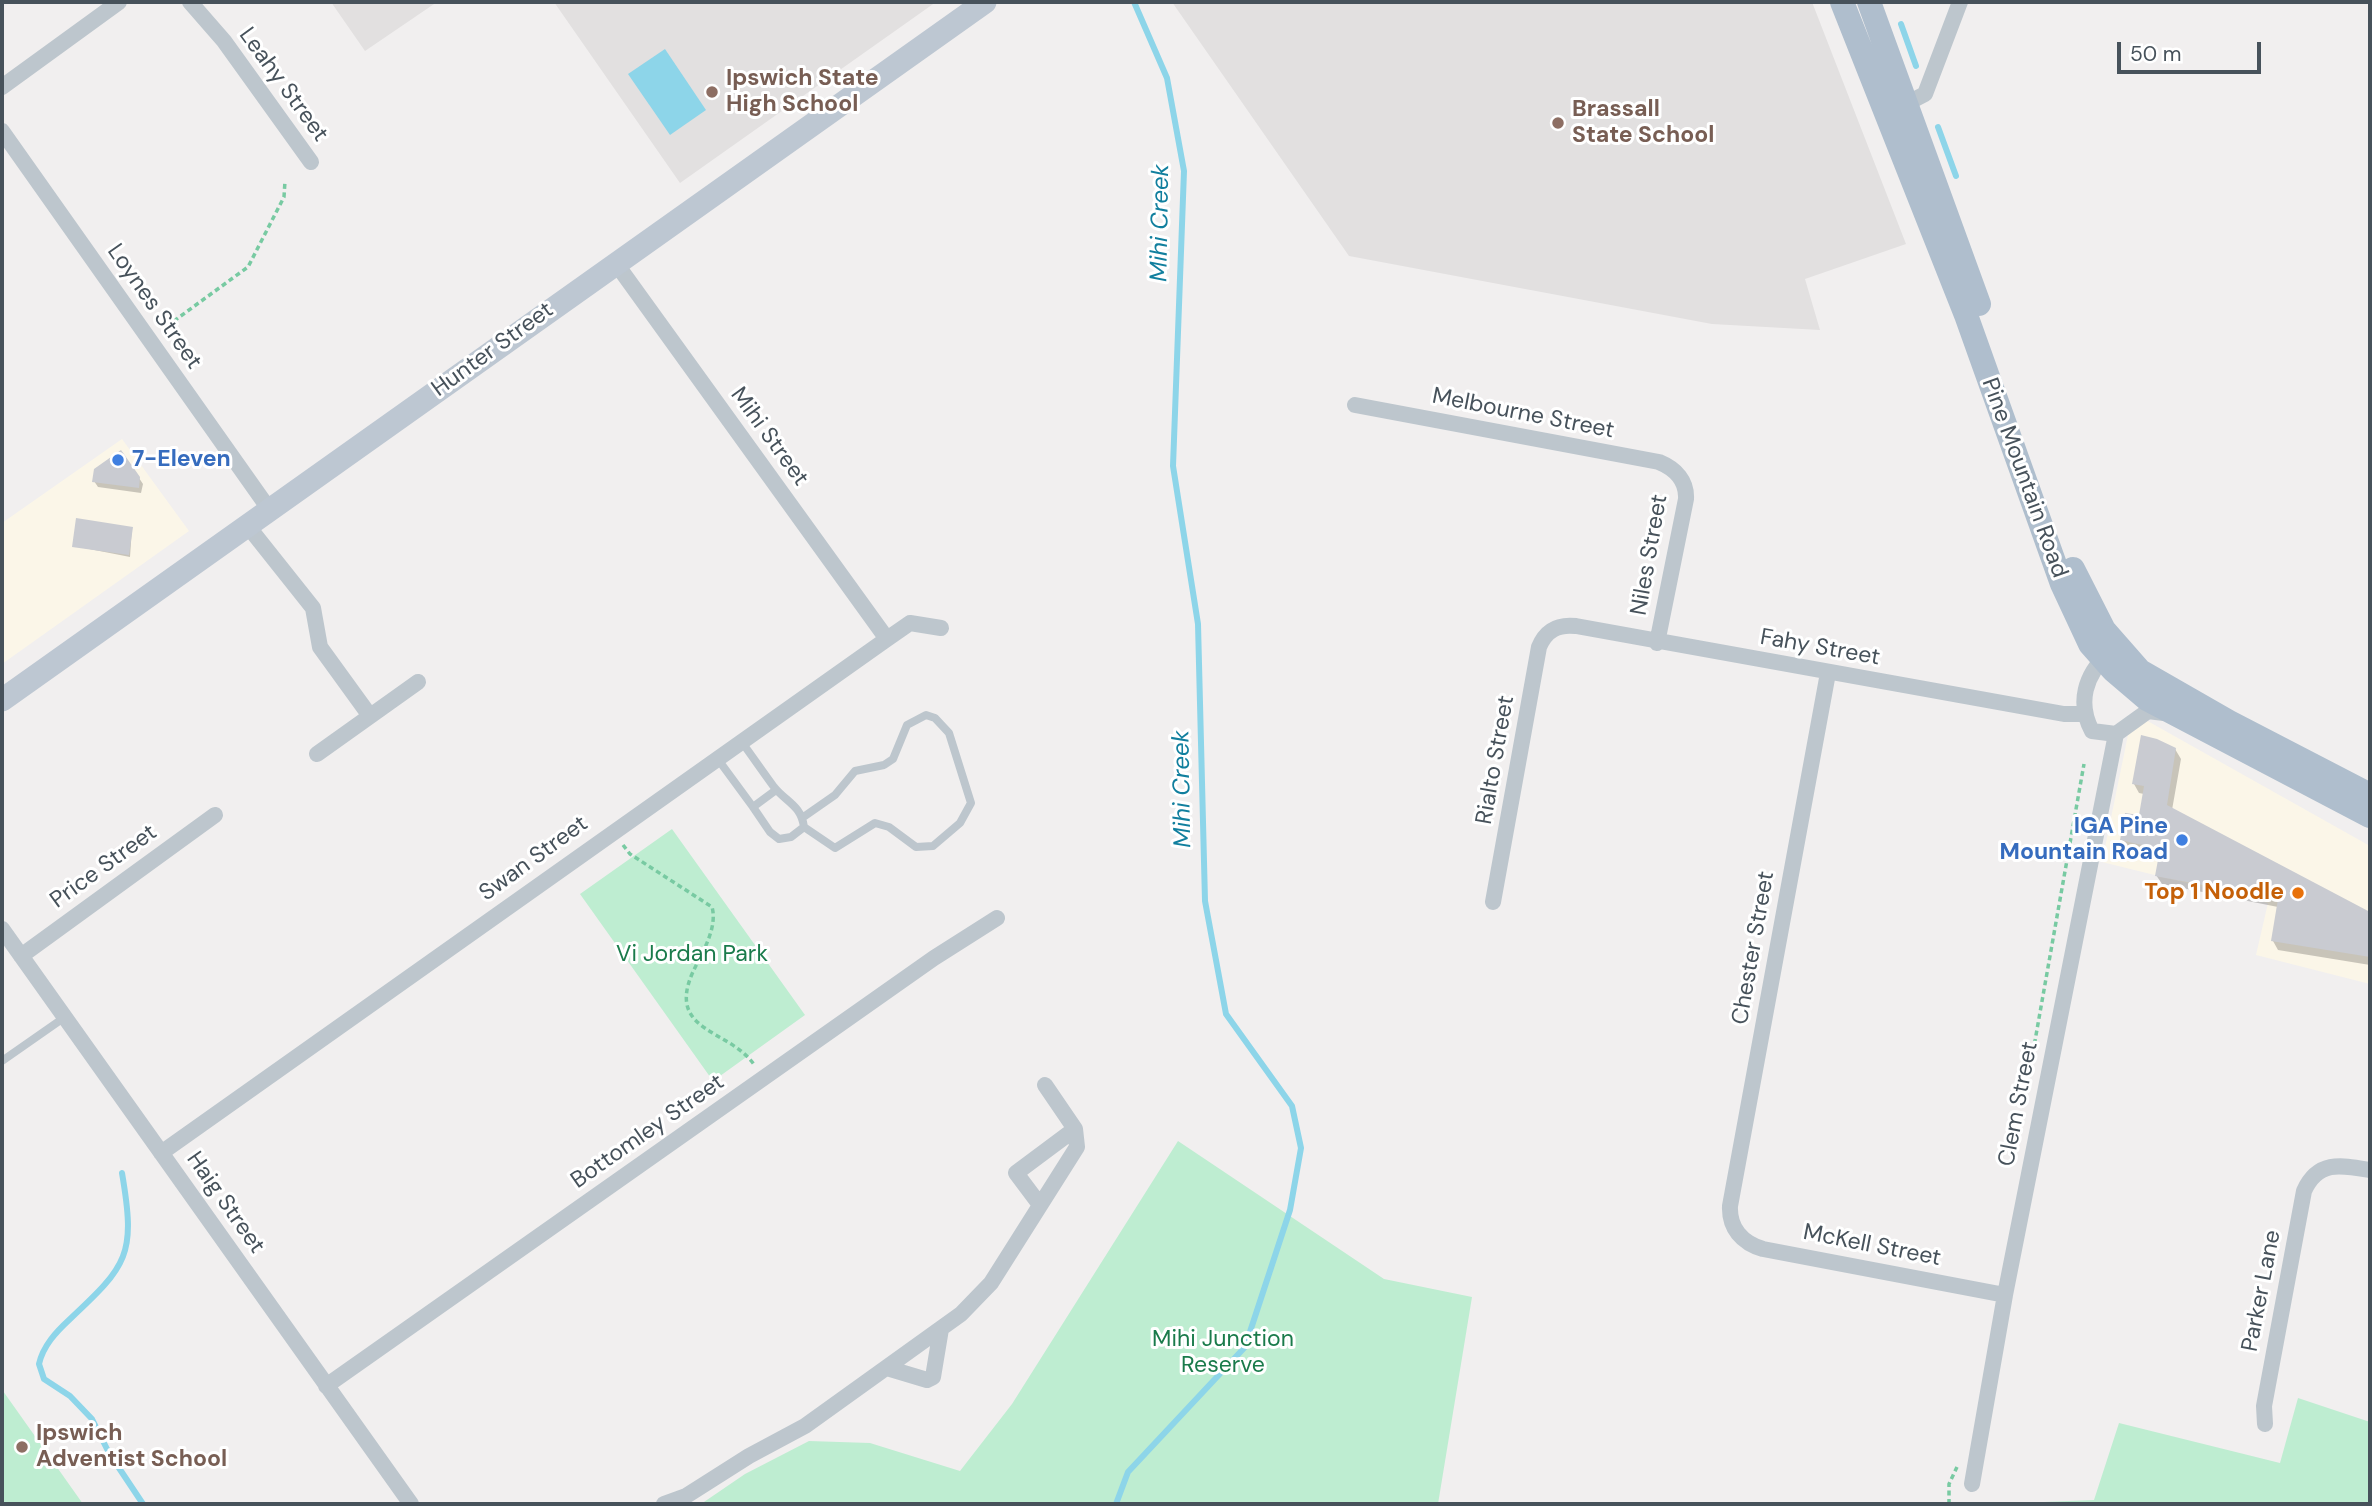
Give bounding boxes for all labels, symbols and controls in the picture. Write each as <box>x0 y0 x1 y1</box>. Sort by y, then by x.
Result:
street label: Leahy Street <box>232 23 334 147</box>
scale bar <box>2120 28 2264 72</box>
text: 50 m <box>2130 40 2181 68</box>
place label: Ipswich State High School <box>726 65 879 119</box>
marker: Ipswich State High School <box>704 84 720 100</box>
place label: Brassall State School <box>1572 96 1714 150</box>
marker: Brassall State School <box>1550 115 1566 131</box>
water label: Mihi Creek <box>1146 164 1176 282</box>
street label: Loynes Street <box>101 239 207 375</box>
street label: Hunter Street <box>427 297 559 403</box>
street label: Pine Mountain Road <box>1975 374 2073 582</box>
street label: Mihi Street <box>724 382 814 492</box>
street label: Melbourne Street <box>1430 383 1616 445</box>
place label: 7-Eleven <box>132 446 231 474</box>
marker: 7-Eleven <box>110 452 126 468</box>
street label: Niles Street <box>1626 492 1674 618</box>
street label: Fahy Street <box>1758 624 1882 672</box>
street label: Rialto Street <box>1471 693 1521 827</box>
water label: Mihi Creek <box>1168 730 1198 848</box>
street label: Swan Street <box>474 810 594 908</box>
place label: IGA Pine Mountain Road <box>2000 813 2168 867</box>
street label: Price Street <box>45 819 163 915</box>
marker: IGA Pine Mountain Road <box>2174 832 2190 848</box>
street label: Chester Street <box>1727 869 1781 1027</box>
place label: Top 1 Noodle <box>2144 879 2284 907</box>
marker: Top 1 Noodle <box>2290 885 2306 901</box>
park label: Vi Jordan Park <box>616 941 768 969</box>
street label: Clem Street <box>1993 1039 2045 1169</box>
street label: Bottomley Street <box>566 1069 730 1195</box>
street label: Haig Street <box>180 1147 270 1259</box>
street label: McKell Street <box>1801 1219 1943 1273</box>
street label: Parker Lane <box>2237 1228 2287 1354</box>
park label: Mihi Junction Reserve <box>1152 1326 1294 1380</box>
place label: Ipswich Adventist School <box>36 1420 227 1474</box>
marker: Ipswich Adventist School <box>14 1439 30 1455</box>

